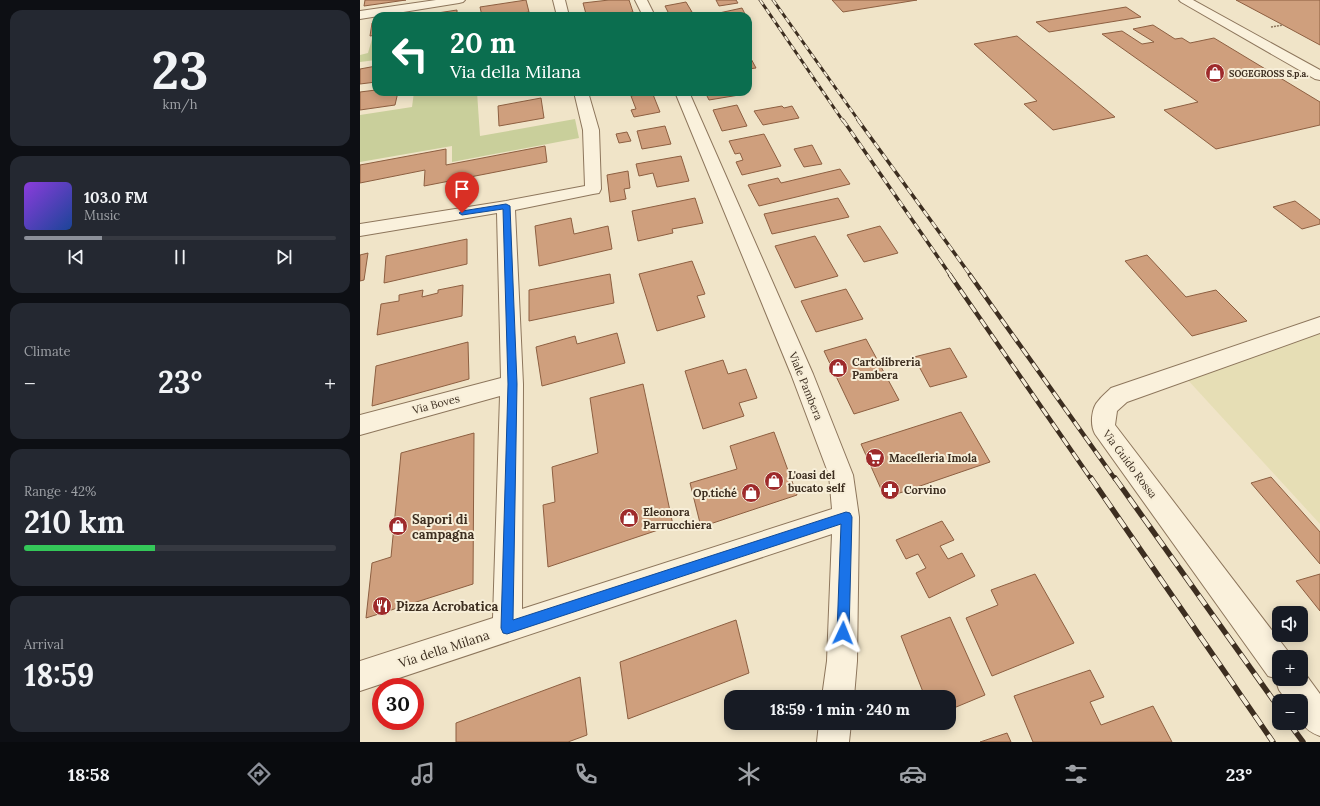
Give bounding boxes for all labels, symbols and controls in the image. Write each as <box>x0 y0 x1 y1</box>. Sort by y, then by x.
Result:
text: 20 m <box>450 25 516 61</box>
icon: left <box>384 28 436 80</box>
text: 23 <box>152 37 208 103</box>
text: Via della Milana <box>450 60 581 83</box>
shop icon: SOGEGROSS S.p.a. <box>1204 62 1226 84</box>
place label: SOGEGROSS S.p.a. <box>1229 68 1308 79</box>
text: km/h <box>162 96 198 113</box>
pin <box>445 172 479 213</box>
icon: arrive <box>451 178 473 200</box>
text: 103.0 FM <box>84 188 148 207</box>
text: Music <box>84 207 120 224</box>
icon: previous <box>65 246 87 268</box>
icon: pause <box>169 246 191 268</box>
icon: next <box>273 246 295 268</box>
text: Climate <box>24 343 71 360</box>
street label: Viale Pambera <box>786 349 826 423</box>
place label: Cartolibreria Pambera <box>852 355 921 382</box>
shop icon: Cartolibreria Pambera <box>827 357 849 379</box>
text: 23° <box>158 363 202 401</box>
text: − <box>24 369 36 397</box>
text: + <box>324 369 336 397</box>
street label: Via Boves <box>410 391 461 417</box>
street label: Via Guido Rossa <box>1099 426 1160 501</box>
supermarket icon: Macelleria Imola <box>864 447 886 469</box>
place label: Macelleria Imola <box>889 451 977 465</box>
place label: L'oasi del bucato self <box>787 468 846 495</box>
shop icon: L'oasi del bucato self <box>763 470 785 492</box>
pharmacy icon: Corvino <box>879 479 901 501</box>
shop icon: Op.tiché <box>740 482 762 504</box>
text: Range · 42% <box>24 483 96 500</box>
place label: Corvino <box>904 483 946 497</box>
place label: Op.tiché <box>693 486 737 500</box>
text: 210 km <box>24 503 125 541</box>
place label: Eleonora Parrucchiera <box>643 505 712 532</box>
shop icon: Eleonora Parrucchiera <box>618 507 640 529</box>
place label: Sapori di campagna <box>412 511 475 543</box>
shop icon: Sapori di campagna <box>387 515 409 537</box>
restaurant icon: Pizza Acrobatica <box>371 595 393 617</box>
place label: Pizza Acrobatica <box>396 598 498 615</box>
map controls <box>1272 606 1308 730</box>
button: sound <box>1272 606 1308 642</box>
position arrow <box>822 612 864 654</box>
street label: Via della Milana <box>395 626 492 672</box>
text: Arrival <box>24 636 64 653</box>
button: + <box>1272 650 1308 686</box>
text: 18:59 <box>24 656 94 694</box>
speed limit sign: 30 <box>372 678 424 730</box>
button: − <box>1272 694 1308 730</box>
text: 18:59 · 1 min · 240 m <box>770 700 910 719</box>
icon: directions <box>245 760 273 788</box>
icon: music <box>409 760 437 788</box>
icon: phone <box>572 760 600 788</box>
icon: climate <box>735 760 763 788</box>
icon: car <box>899 760 927 788</box>
icon: filters <box>1062 760 1090 788</box>
text: 18:58 <box>68 763 110 786</box>
text: 23° <box>1226 763 1252 786</box>

